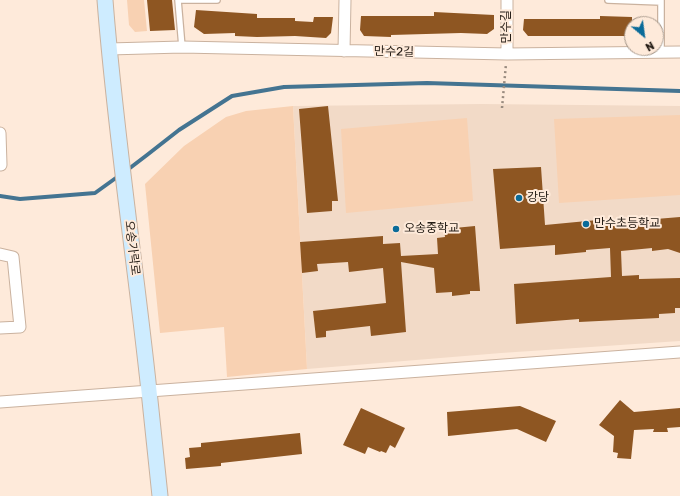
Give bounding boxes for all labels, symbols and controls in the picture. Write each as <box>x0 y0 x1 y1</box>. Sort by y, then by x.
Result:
street label: 만수길 <box>500 10 514 44</box>
north arrow <box>624 16 664 56</box>
text: N <box>643 38 656 54</box>
street label: 만수2길 <box>374 44 414 60</box>
place label: 강당 <box>527 191 549 205</box>
marker: 강당 <box>514 193 524 203</box>
place label: 만수초등학교 <box>594 217 660 231</box>
marker: 만수초등학교 <box>581 219 591 229</box>
street label: 오송가락로 <box>121 220 143 276</box>
place label: 오송중학교 <box>404 222 459 236</box>
marker: 오송중학교 <box>391 224 401 234</box>

